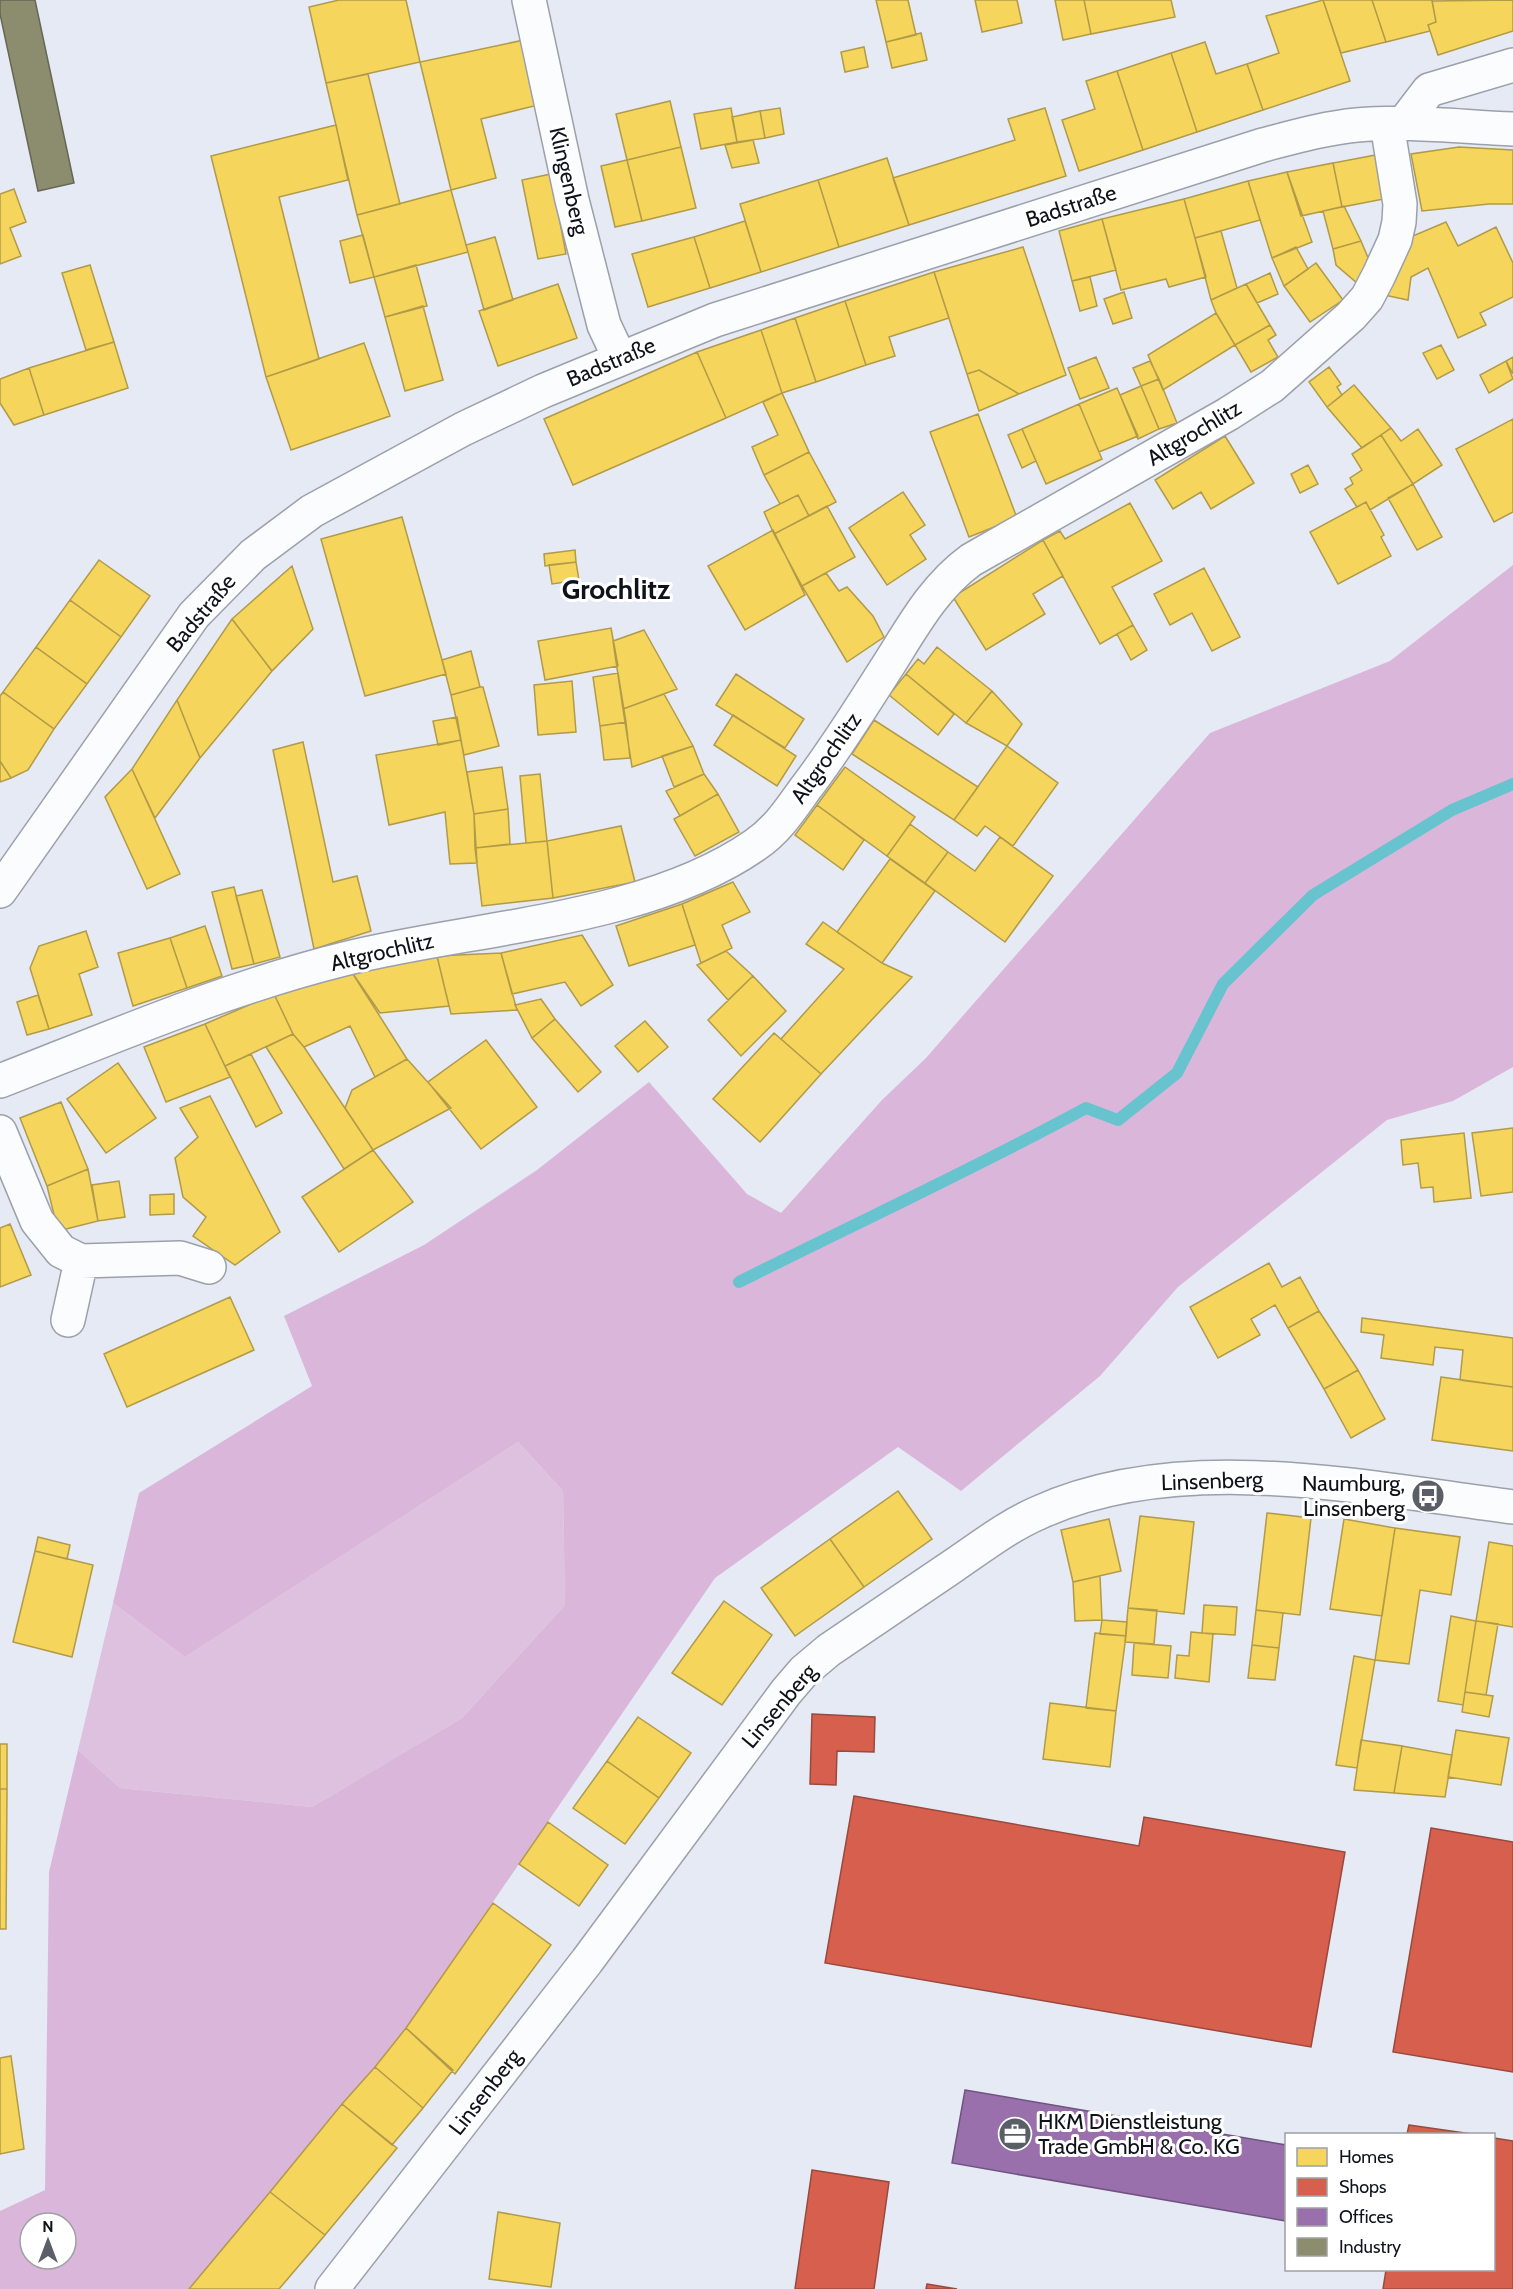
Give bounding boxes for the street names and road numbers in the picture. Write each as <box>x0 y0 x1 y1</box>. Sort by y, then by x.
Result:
street label: Klingenberg <box>543 124 595 239</box>
street label: Badstraße <box>1022 179 1120 233</box>
street label: Badstraße <box>563 331 659 393</box>
street label: Altgrochlitz <box>1142 394 1246 472</box>
street label: Badstraße <box>161 568 241 658</box>
street label: Altgrochlitz <box>785 707 867 809</box>
street label: Altgrochlitz <box>328 927 436 977</box>
street label: Linsenberg <box>1161 1466 1264 1496</box>
street label: Linsenberg <box>736 1657 823 1754</box>
street label: Linsenberg <box>443 2043 528 2140</box>

